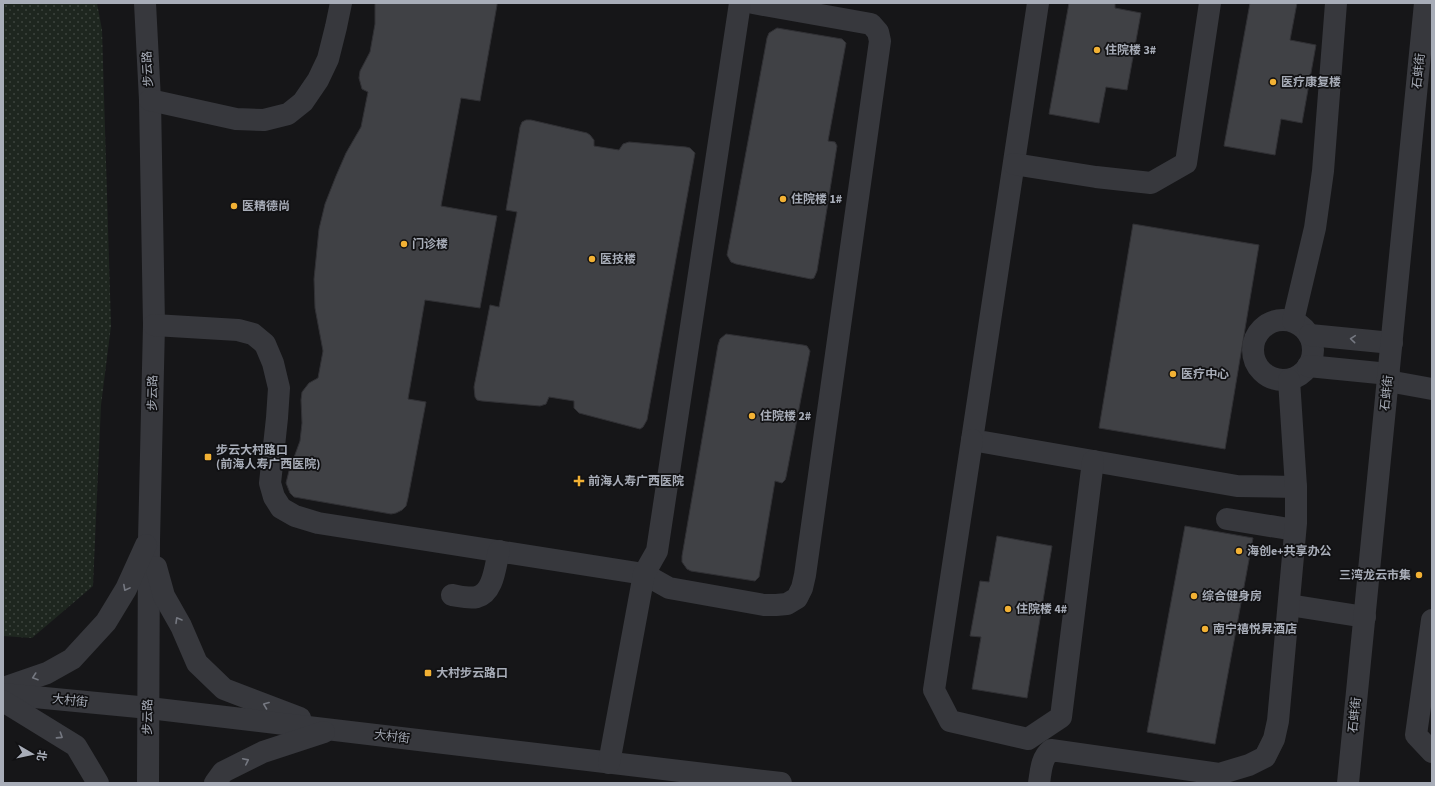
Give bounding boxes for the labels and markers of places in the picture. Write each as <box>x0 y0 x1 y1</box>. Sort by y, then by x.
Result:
place label: 住院楼 3# <box>1105 42 1156 59</box>
marker: 住院楼 3# <box>1092 45 1102 55</box>
place label: 医疗康复楼 <box>1281 74 1341 91</box>
marker: 医疗康复楼 <box>1268 77 1278 87</box>
place label: 住院楼 1# <box>791 191 842 208</box>
marker: 住院楼 1# <box>778 194 788 204</box>
place label: 医精德尚 <box>242 198 290 215</box>
marker: 医精德尚 <box>229 201 239 211</box>
place label: 门诊楼 <box>412 236 448 253</box>
marker: 门诊楼 <box>399 239 409 249</box>
place label: 医技楼 <box>600 251 636 268</box>
marker: 医技楼 <box>587 254 597 264</box>
place label: 医疗中心 <box>1181 366 1229 383</box>
marker: 医疗中心 <box>1168 369 1178 379</box>
place label: 住院楼 2# <box>760 408 811 425</box>
marker: 住院楼 2# <box>747 411 757 421</box>
place label: 步云大村路口 (前海人寿广西医院) <box>216 442 320 473</box>
marker: 步云大村路口 (前海人寿广西医院) <box>203 452 213 462</box>
place label: 前海人寿广西医院 <box>588 473 684 490</box>
marker: 前海人寿广西医院 <box>573 475 585 487</box>
place label: 海创e+共享办公 <box>1247 543 1332 560</box>
marker: 海创e+共享办公 <box>1234 546 1244 556</box>
place label: 三湾龙云市集 <box>1339 567 1411 584</box>
marker: 三湾龙云市集 <box>1414 570 1424 580</box>
place label: 综合健身房 <box>1202 588 1262 605</box>
marker: 综合健身房 <box>1189 591 1199 601</box>
place label: 住院楼 4# <box>1016 601 1067 618</box>
marker: 住院楼 4# <box>1003 604 1013 614</box>
place label: 南宁禧悦昇酒店 <box>1213 621 1297 638</box>
marker: 南宁禧悦昇酒店 <box>1200 624 1210 634</box>
place label: 大村步云路口 <box>436 665 508 682</box>
marker: 大村步云路口 <box>423 668 433 678</box>

